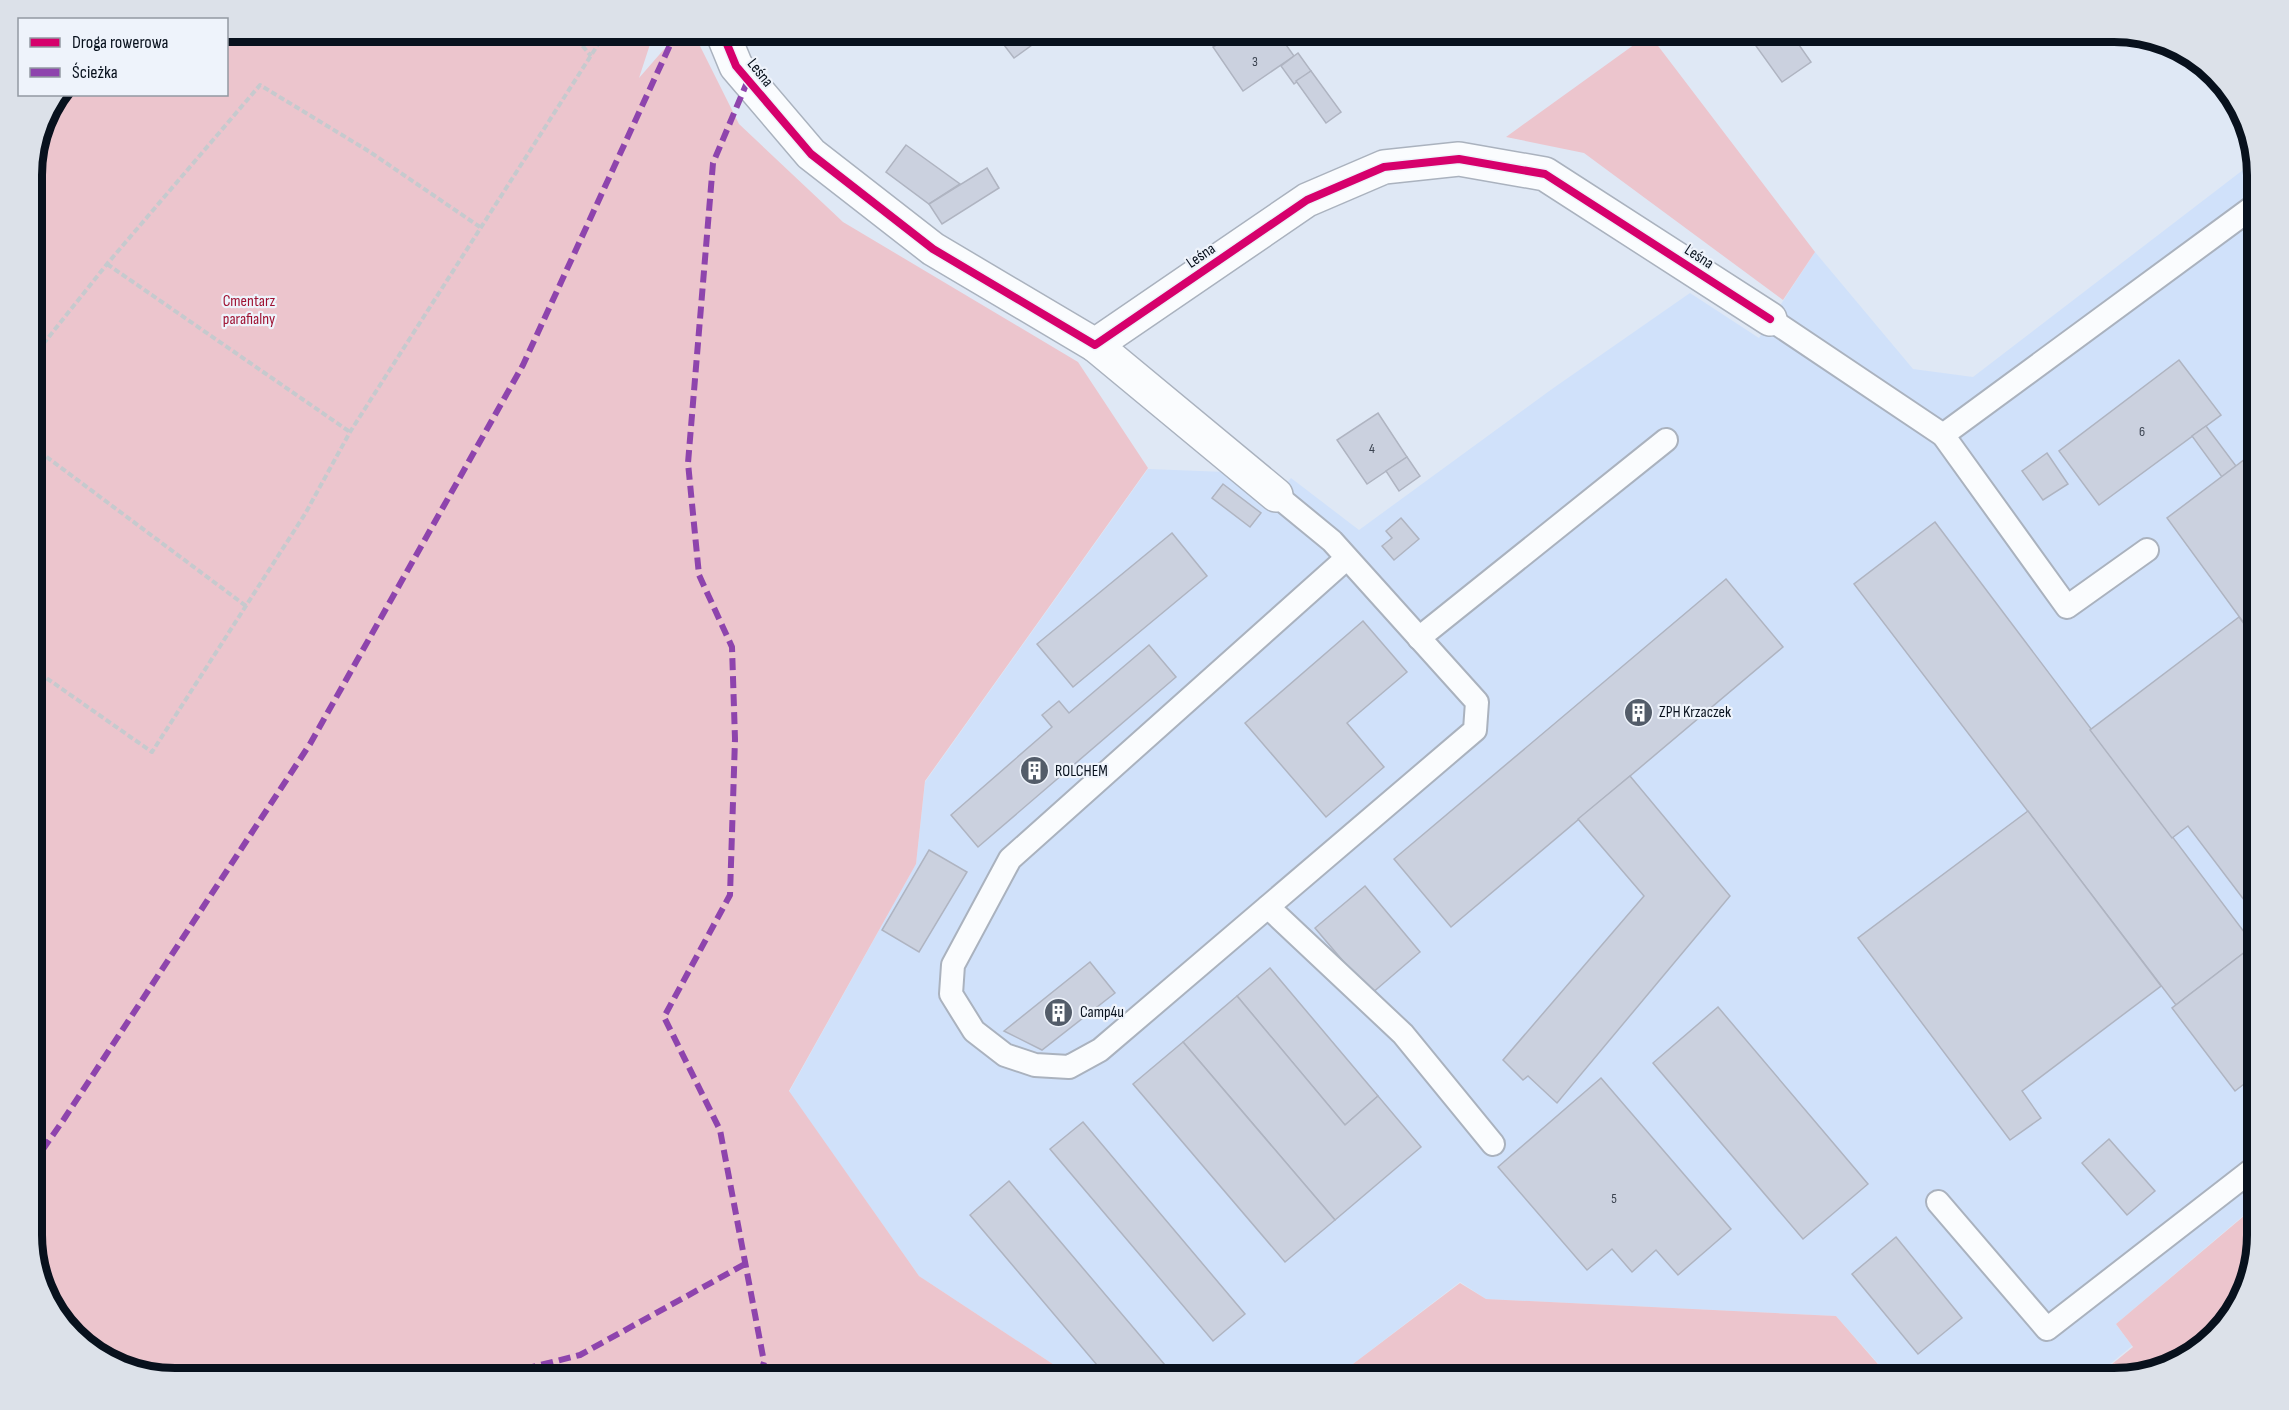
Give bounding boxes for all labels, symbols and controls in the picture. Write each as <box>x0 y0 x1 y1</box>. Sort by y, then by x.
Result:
legend <box>18 18 228 96</box>
text: Droga rowerowa <box>72 32 169 53</box>
house number: 3 <box>1252 53 1258 70</box>
street label: Leśna <box>743 55 777 91</box>
text: Ścieżka <box>72 62 118 83</box>
street label: Leśna <box>1183 239 1219 273</box>
street label: Leśna <box>1681 241 1717 273</box>
park label: Cmentarz parafialny <box>223 292 276 329</box>
house number: 6 <box>2139 423 2145 440</box>
house number: 4 <box>1369 440 1375 457</box>
building icon: ZPH Krzaczek <box>1622 696 1654 728</box>
place label: ZPH Krzaczek <box>1659 703 1731 722</box>
building icon: ROLCHEM <box>1018 755 1050 787</box>
place label: ROLCHEM <box>1055 762 1108 781</box>
building icon: Camp4u <box>1043 996 1075 1028</box>
place label: Camp4u <box>1080 1003 1124 1022</box>
house number: 5 <box>1611 1190 1617 1207</box>

